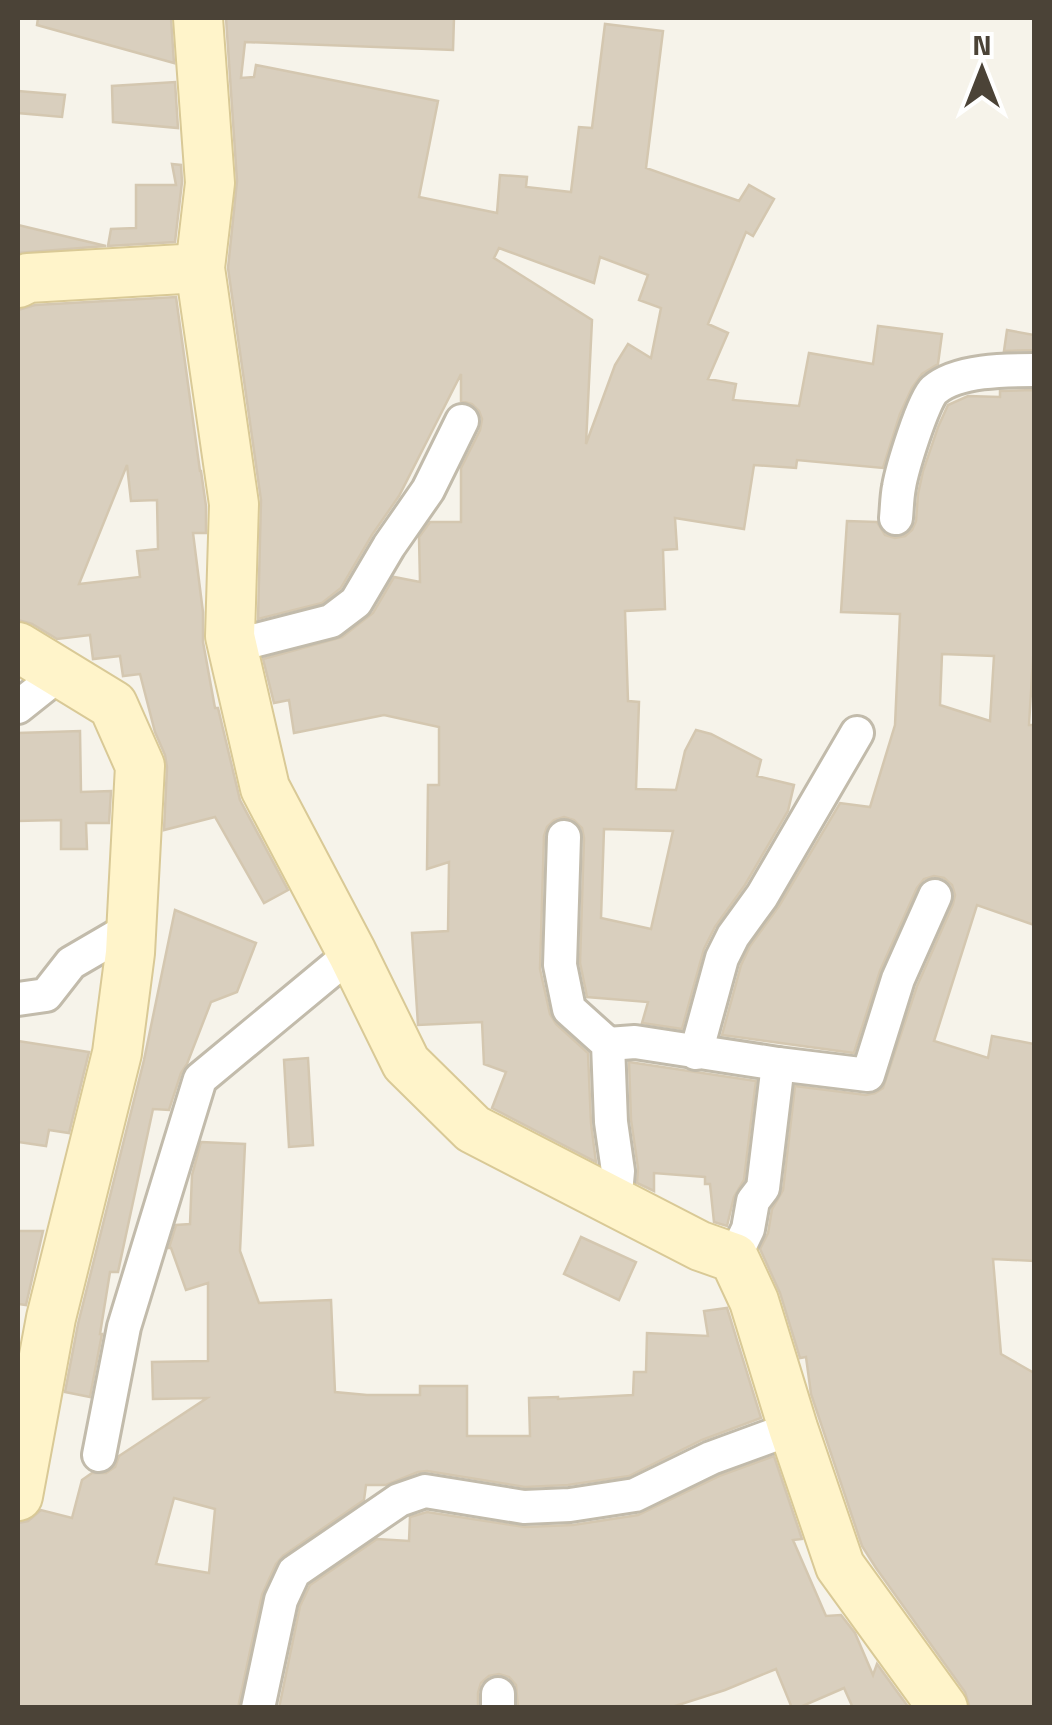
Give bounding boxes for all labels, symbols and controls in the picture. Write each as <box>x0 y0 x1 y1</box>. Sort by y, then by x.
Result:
north arrow <box>932 20 1032 120</box>
text: N <box>972 23 992 66</box>

